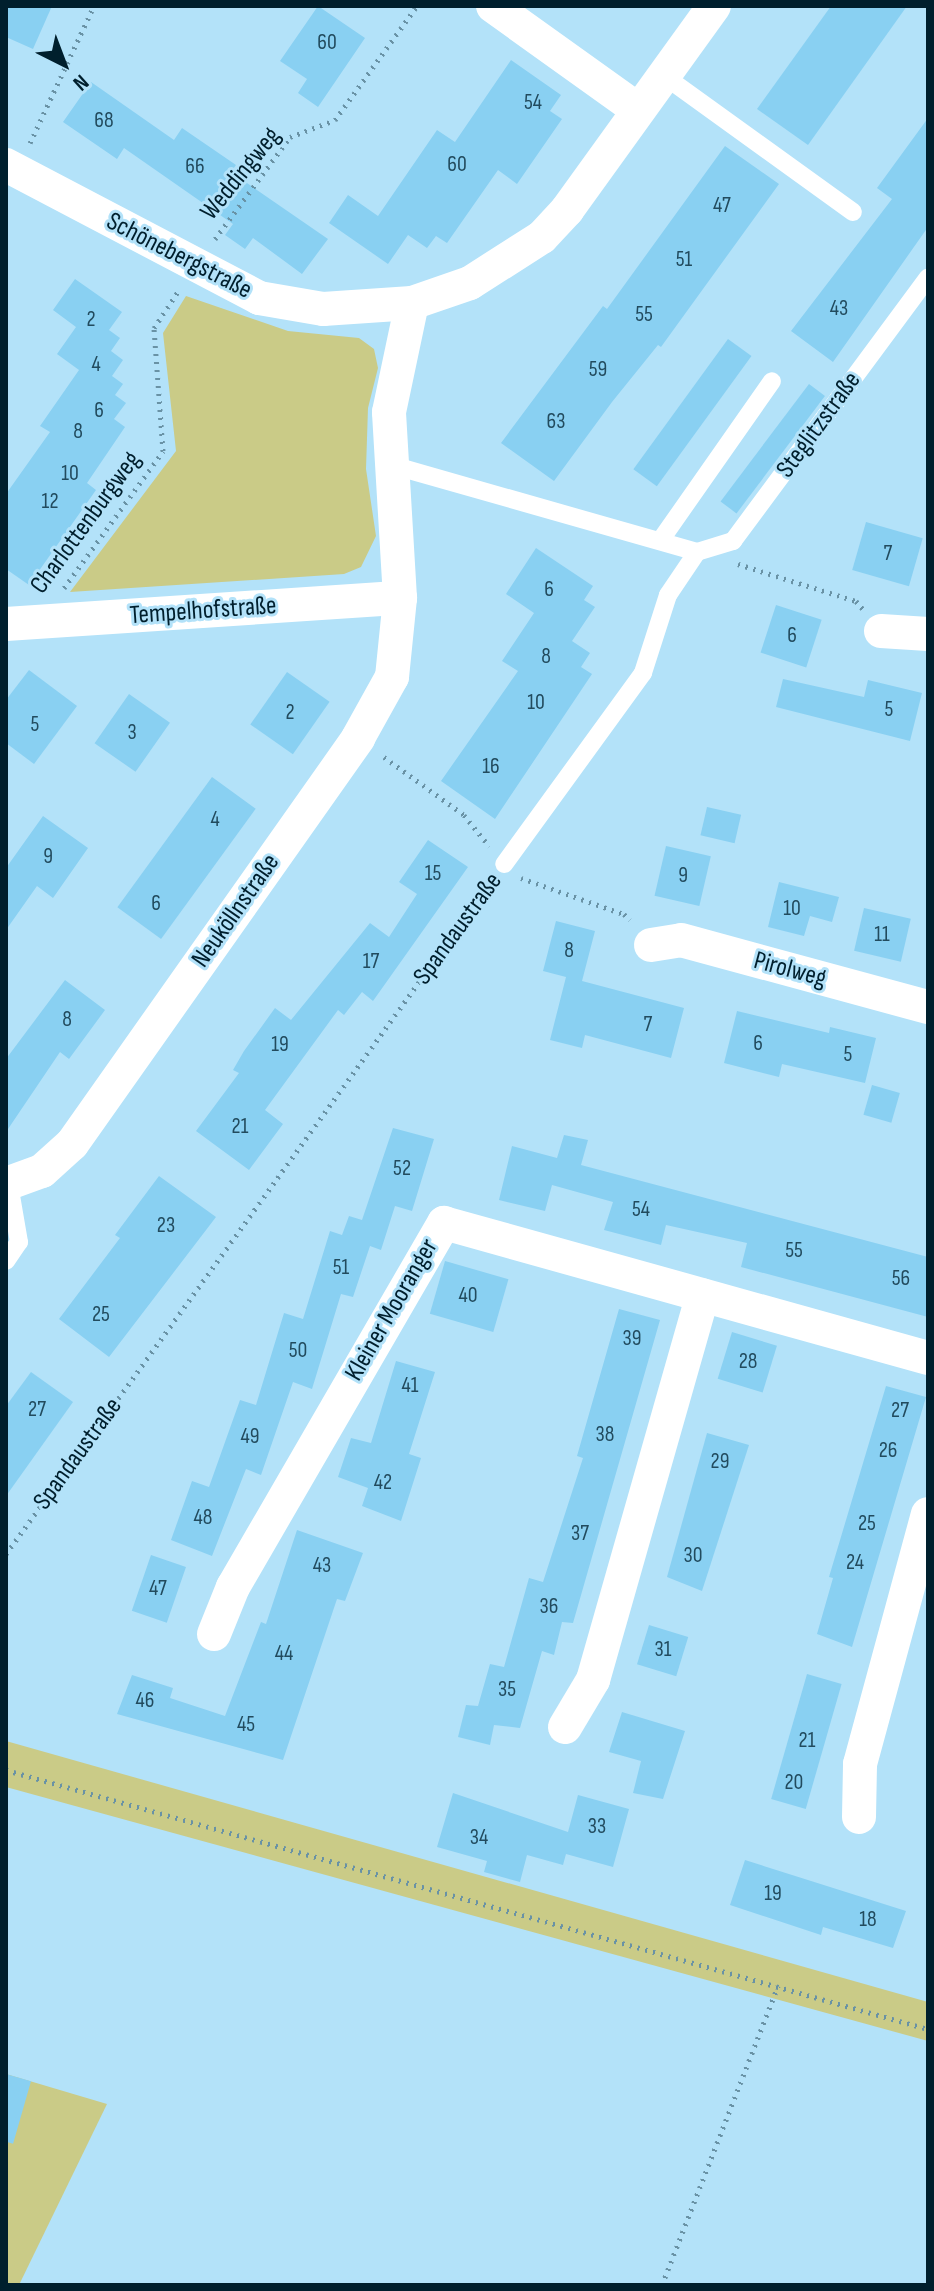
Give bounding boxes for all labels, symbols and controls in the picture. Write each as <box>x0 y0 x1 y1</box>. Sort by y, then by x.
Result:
north arrow <box>24 24 104 104</box>
house number: 60 <box>317 30 337 56</box>
text: N <box>67 68 94 96</box>
house number: 54 <box>524 90 542 116</box>
house number: 68 <box>94 108 114 134</box>
street label: Weddingweg <box>194 121 288 227</box>
house number: 60 <box>447 152 467 178</box>
house number: 66 <box>185 154 205 180</box>
house number: 47 <box>713 193 731 219</box>
street label: Schönebergstraße <box>101 206 257 306</box>
house number: 51 <box>676 247 692 273</box>
house number: 43 <box>830 296 848 322</box>
house number: 55 <box>635 302 653 328</box>
house number: 2 <box>86 307 96 333</box>
house number: 4 <box>91 352 101 378</box>
house number: 59 <box>589 357 607 383</box>
street label: Steglitzstraße <box>770 366 868 484</box>
house number: 6 <box>94 398 104 424</box>
house number: 63 <box>547 409 565 435</box>
house number: 8 <box>73 419 83 445</box>
street label: Charlottenburgweg <box>24 446 148 600</box>
house number: 10 <box>61 461 79 487</box>
house number: 12 <box>41 489 59 515</box>
house number: 7 <box>884 541 892 567</box>
house number: 6 <box>544 577 554 603</box>
street label: Tempelhofstraße <box>129 590 277 632</box>
house number: 6 <box>787 623 797 649</box>
house number: 8 <box>541 644 551 670</box>
house number: 10 <box>527 690 545 716</box>
house number: 5 <box>885 697 893 723</box>
house number: 2 <box>285 700 295 726</box>
house number: 5 <box>31 712 39 738</box>
house number: 3 <box>127 720 137 746</box>
house number: 16 <box>482 754 500 780</box>
house number: 4 <box>210 807 220 833</box>
house number: 9 <box>43 844 53 870</box>
street label: Neuköllnstraße <box>186 848 286 974</box>
house number: 15 <box>425 861 441 887</box>
house number: 9 <box>678 863 688 889</box>
street label: Spandaustraße <box>407 867 509 991</box>
house number: 6 <box>151 891 161 917</box>
house number: 10 <box>783 896 801 922</box>
house number: 11 <box>874 922 890 948</box>
house number: 8 <box>564 938 574 964</box>
street label: Pirolweg <box>750 945 830 995</box>
house number: 17 <box>363 949 379 975</box>
house number: 8 <box>62 1007 72 1033</box>
house number: 7 <box>644 1012 652 1038</box>
house number: 6 <box>753 1031 763 1057</box>
house number: 19 <box>271 1032 289 1058</box>
house number: 5 <box>844 1042 852 1068</box>
house number: 21 <box>232 1114 248 1140</box>
house number: 52 <box>393 1156 411 1182</box>
house number: 54 <box>632 1197 650 1223</box>
house number: 23 <box>157 1213 175 1239</box>
street label: Kleiner Mooranger <box>339 1234 445 1386</box>
house number: 55 <box>785 1238 803 1264</box>
house number: 51 <box>333 1255 349 1281</box>
house number: 56 <box>892 1266 910 1292</box>
house number: 40 <box>458 1283 478 1309</box>
house number: 25 <box>92 1302 110 1328</box>
house number: 39 <box>623 1326 641 1352</box>
house number: 50 <box>289 1338 307 1364</box>
house number: 28 <box>739 1349 757 1375</box>
house number: 41 <box>402 1373 418 1399</box>
street label: Spandaustraße <box>27 1392 129 1516</box>
house number: 27 <box>28 1397 46 1423</box>
house number: 27 <box>891 1398 909 1424</box>
house number: 38 <box>596 1422 614 1448</box>
house number: 49 <box>241 1424 259 1450</box>
house number: 26 <box>879 1438 897 1464</box>
house number: 29 <box>711 1449 729 1475</box>
house number: 42 <box>374 1470 392 1496</box>
house number: 48 <box>194 1505 212 1531</box>
house number: 25 <box>858 1511 876 1537</box>
house number: 37 <box>571 1521 589 1547</box>
house number: 30 <box>683 1543 703 1569</box>
house number: 24 <box>846 1550 864 1576</box>
house number: 43 <box>313 1553 331 1579</box>
house number: 47 <box>149 1576 167 1602</box>
house number: 36 <box>540 1594 558 1620</box>
house number: 31 <box>655 1637 671 1663</box>
house number: 44 <box>275 1641 293 1667</box>
house number: 35 <box>498 1677 516 1703</box>
house number: 46 <box>136 1688 154 1714</box>
house number: 45 <box>237 1712 255 1738</box>
house number: 21 <box>799 1728 815 1754</box>
house number: 20 <box>785 1770 803 1796</box>
house number: 33 <box>588 1814 606 1840</box>
house number: 34 <box>470 1825 488 1851</box>
house number: 19 <box>764 1881 782 1907</box>
house number: 18 <box>859 1907 877 1933</box>

